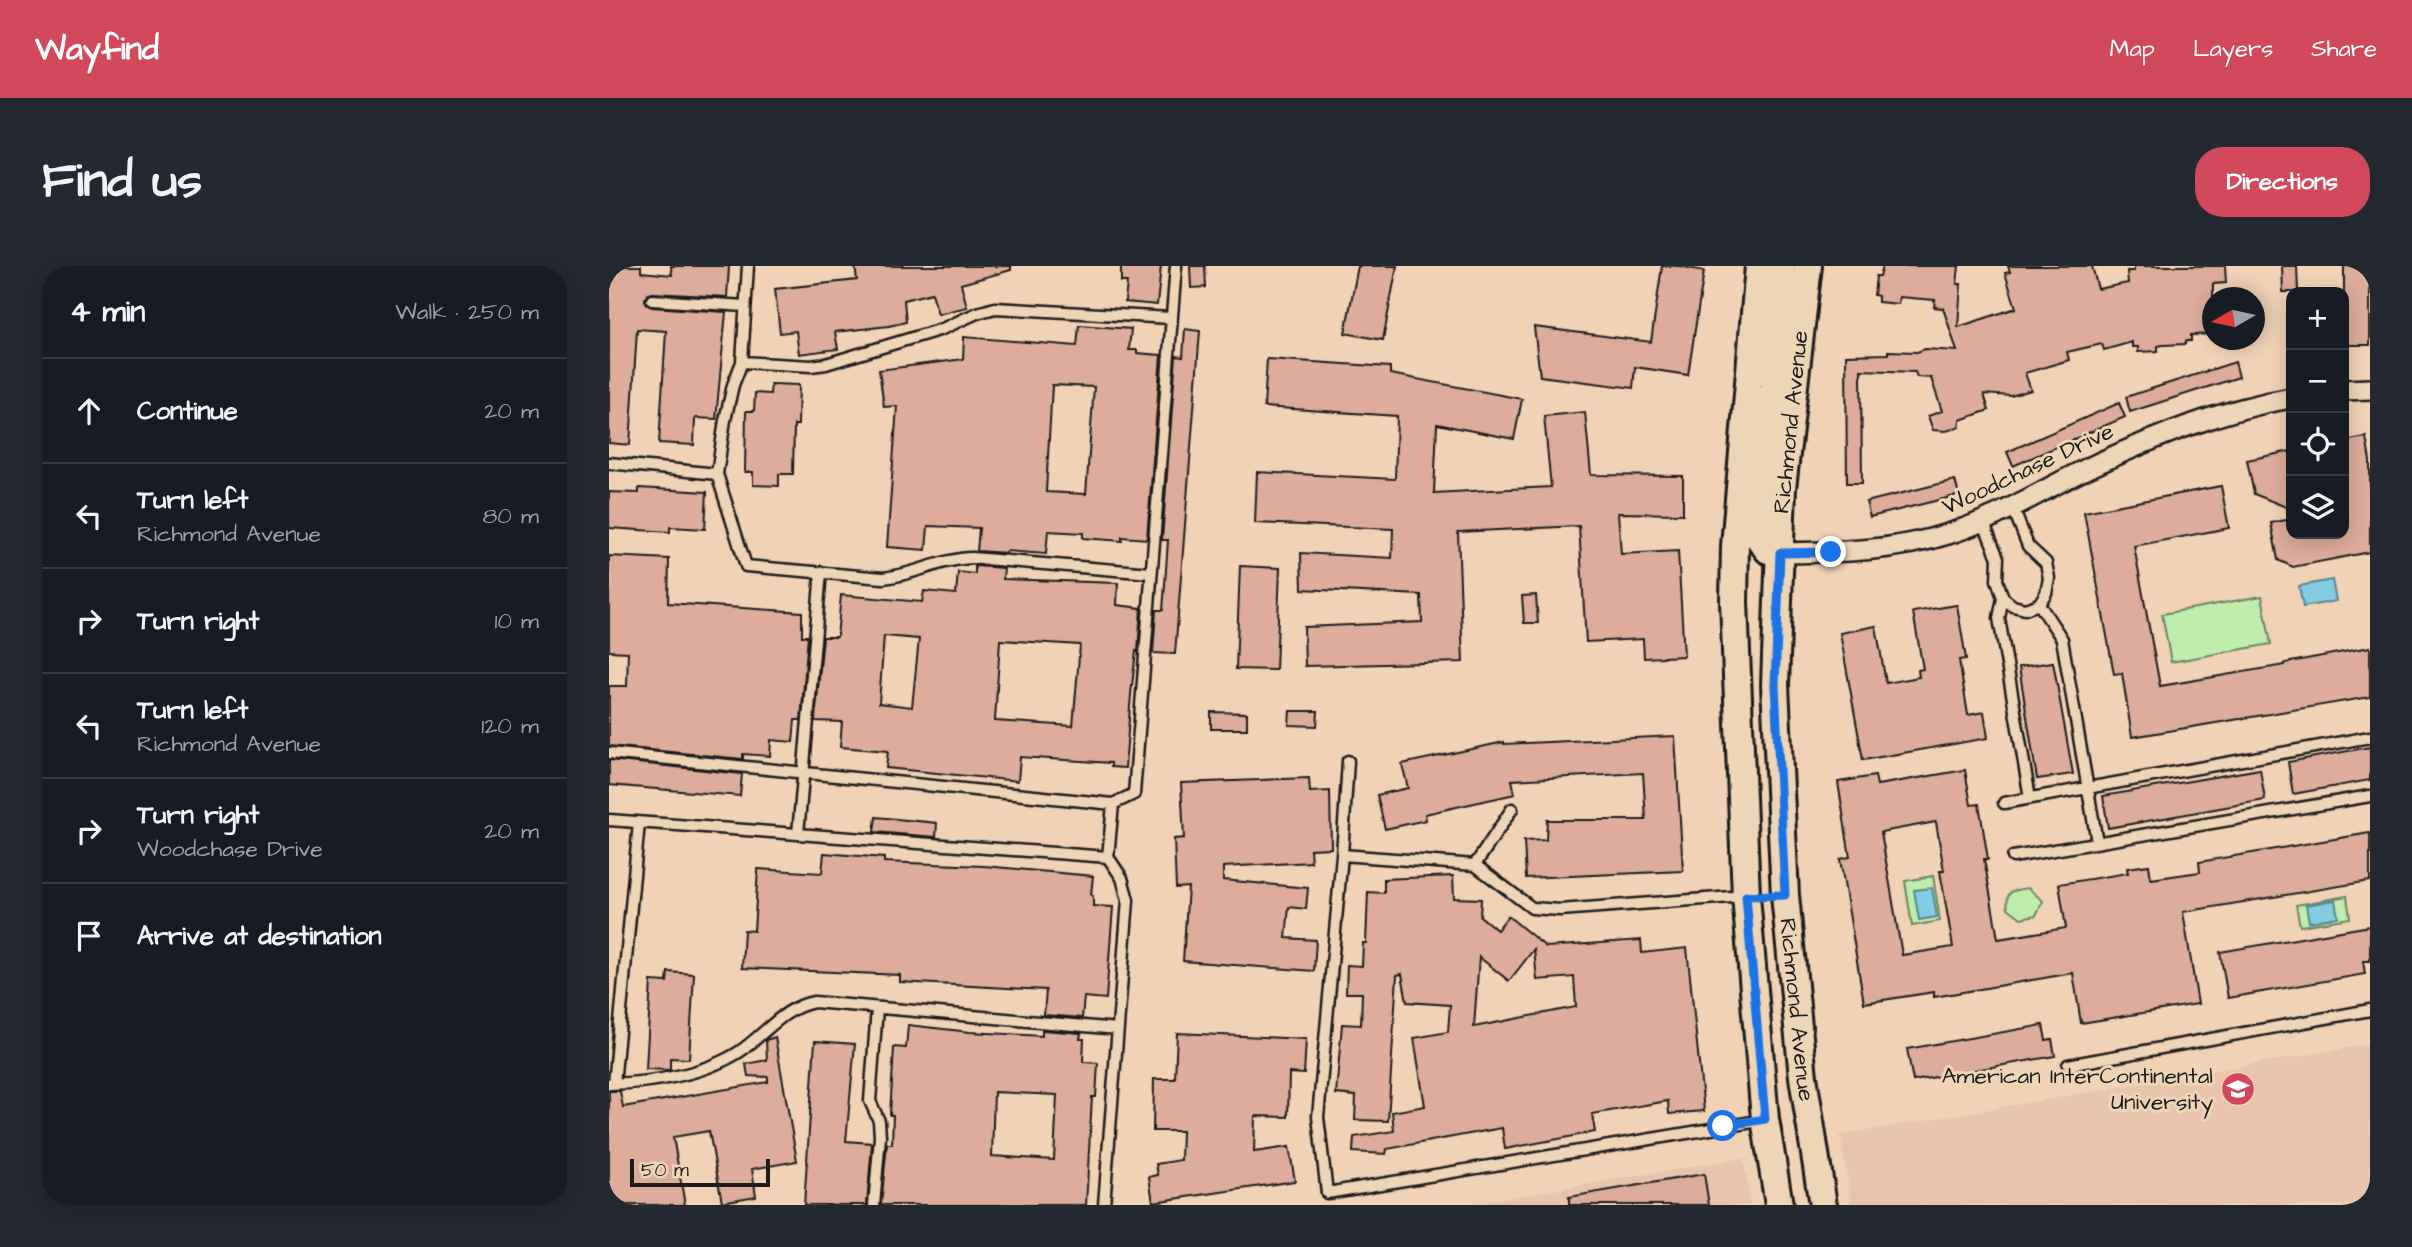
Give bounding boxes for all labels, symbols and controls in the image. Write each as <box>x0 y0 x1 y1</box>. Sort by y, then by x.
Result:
text: Wayfind <box>35 26 159 72</box>
text: Map <box>2110 32 2155 66</box>
text: Layers <box>2193 32 2273 66</box>
text: Share <box>2311 32 2377 66</box>
button: Directions <box>2195 147 2370 217</box>
text: Find us <box>42 148 202 216</box>
north arrow <box>2202 287 2265 350</box>
map controls <box>2286 287 2349 539</box>
button: + <box>2286 287 2349 350</box>
text: 4 min <box>70 291 145 333</box>
text: Walk · 250 m <box>395 296 539 328</box>
street label: Richmond Avenue <box>1765 329 1817 515</box>
button: − <box>2286 350 2349 413</box>
icon: ahead <box>70 392 108 430</box>
text: Continue <box>137 393 238 429</box>
text: 20 m <box>484 395 539 427</box>
button: locate <box>2286 413 2349 476</box>
street label: Woodchase Drive <box>1937 415 2119 523</box>
button: layers <box>2286 476 2349 539</box>
text: Turn left <box>137 482 248 518</box>
icon: left <box>70 497 108 535</box>
text: 80 m <box>482 500 539 532</box>
text: Richmond Avenue <box>137 518 321 550</box>
route end <box>1815 536 1846 567</box>
icon: right <box>70 602 108 640</box>
text: Turn right <box>137 603 259 639</box>
text: 10 m <box>494 605 539 637</box>
text: Turn left <box>137 692 248 728</box>
icon: left <box>70 707 108 745</box>
text: 120 m <box>481 710 539 742</box>
text: Richmond Avenue <box>137 728 321 760</box>
text: Turn right <box>137 797 259 833</box>
icon: right <box>70 812 108 850</box>
text: 20 m <box>484 815 539 847</box>
text: Woodchase Drive <box>137 833 323 865</box>
street label: Richmond Avenue <box>1771 916 1823 1103</box>
icon: arrive <box>70 917 108 955</box>
text: Arrive at destination <box>137 918 382 954</box>
place label: American InterContinental University <box>1942 1060 2213 1119</box>
school or university icon: American InterContinental University <box>2219 1070 2257 1108</box>
route start <box>1707 1110 1738 1141</box>
scale bar <box>630 1156 770 1188</box>
text: 50 m <box>641 1157 689 1184</box>

